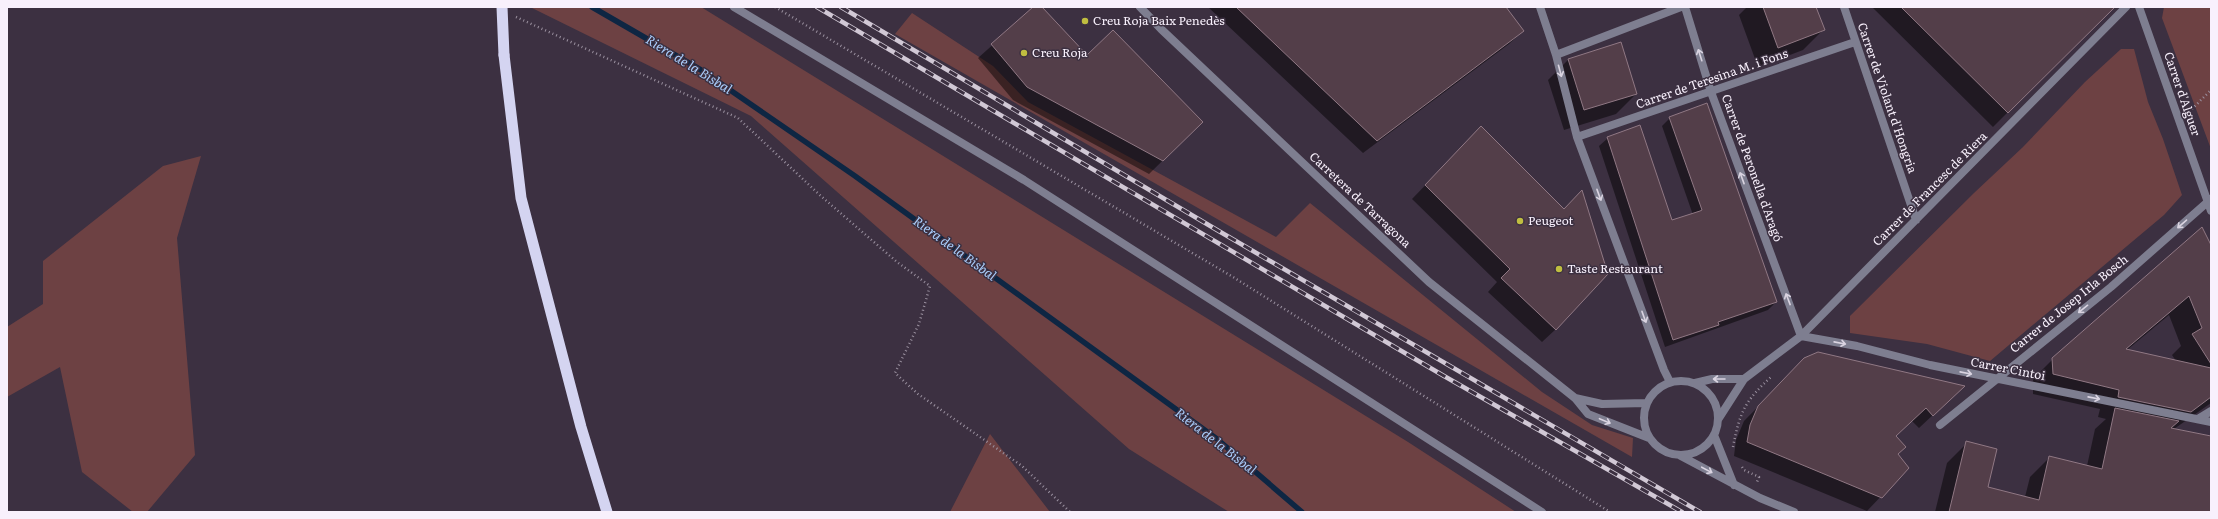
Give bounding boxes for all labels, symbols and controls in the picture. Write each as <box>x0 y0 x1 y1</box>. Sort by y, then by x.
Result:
place label: Creu Roja Baix Penedès <box>1093 11 1225 29</box>
marker: Creu Roja Baix Penedès <box>1080 16 1090 26</box>
street label: Carrer de Violant d'Hongria <box>1854 20 1922 176</box>
water label: Riera de la Bisbal <box>642 29 736 98</box>
place label: Creu Roja <box>1032 43 1088 61</box>
street label: Carrer de Teresina M. i Fons <box>1633 43 1791 113</box>
marker: Creu Roja <box>1019 48 1029 58</box>
one-way arrow <box>1696 49 1703 62</box>
street label: Carrer d'Alguer <box>2160 49 2206 139</box>
one-way arrow <box>1557 64 1564 77</box>
street label: Carrer de Peronella d'Aragó <box>1718 91 1788 244</box>
street label: Carrer de Francesc de Riera <box>1868 127 1991 250</box>
street label: Carretera de Tarragona <box>1306 147 1416 252</box>
one-way arrow <box>1738 172 1746 184</box>
one-way arrow <box>1595 189 1603 201</box>
water label: Riera de la Bisbal <box>910 211 1001 285</box>
place label: Peugeot <box>1528 211 1574 229</box>
marker: Peugeot <box>1515 216 1525 226</box>
one-way arrow <box>2177 220 2187 229</box>
street label: Carrer de Josep Irla Bosch <box>2005 250 2131 357</box>
place label: Taste Restaurant <box>1567 259 1663 277</box>
marker: Taste Restaurant <box>1554 264 1564 274</box>
one-way arrow <box>1783 294 1791 306</box>
one-way arrow <box>2078 305 2089 314</box>
one-way arrow <box>1641 310 1648 323</box>
one-way arrow <box>1833 339 1846 347</box>
street label: Carrer Cintoi <box>1969 352 2047 384</box>
one-way arrow <box>1959 369 1972 377</box>
one-way arrow <box>1713 375 1726 383</box>
one-way arrow <box>2087 394 2100 402</box>
water label: Riera de la Bisbal <box>1172 403 1261 479</box>
one-way arrow <box>1598 418 1610 425</box>
one-way arrow <box>1700 467 1712 474</box>

